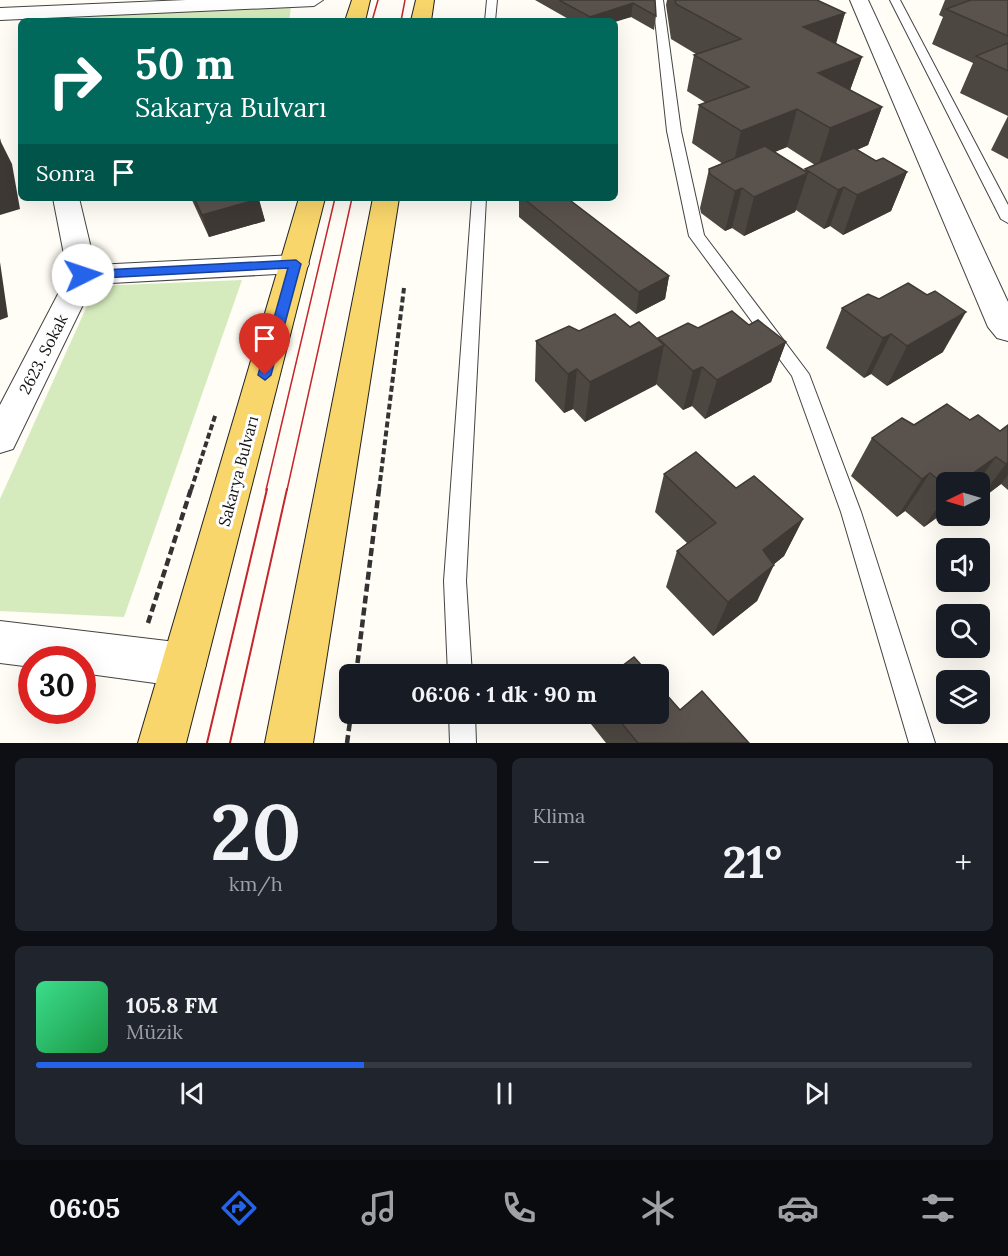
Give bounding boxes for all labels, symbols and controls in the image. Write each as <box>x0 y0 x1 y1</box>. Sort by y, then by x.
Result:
text: 50 m <box>135 37 234 91</box>
icon: right <box>36 42 114 120</box>
text: Sakarya Bulvarı <box>135 90 327 124</box>
icon: arrive <box>107 156 140 189</box>
text: Sonra <box>36 159 95 187</box>
position arrow <box>51 243 115 307</box>
street label: 2623. Sokak <box>14 310 72 397</box>
pin <box>239 313 290 375</box>
icon: arrive <box>248 322 281 355</box>
street label: Sakarya Bulvarı <box>214 414 262 528</box>
north arrow <box>936 472 990 526</box>
map controls <box>936 472 990 724</box>
button: sound <box>936 538 990 592</box>
button: search <box>936 604 990 658</box>
speed limit sign: 30 <box>18 646 96 724</box>
button: layers <box>936 670 990 724</box>
text: 06:06 · 1 dk · 90 m <box>411 680 597 708</box>
text: 20 <box>210 782 301 881</box>
text: Klima <box>533 803 585 828</box>
text: 21° <box>723 833 782 890</box>
text: − <box>533 841 550 883</box>
text: + <box>954 841 972 883</box>
text: km/h <box>229 871 283 896</box>
text: 105.8 FM <box>126 991 218 1019</box>
text: Müzik <box>126 1019 183 1044</box>
icon: previous <box>176 1077 209 1110</box>
icon: pause <box>488 1077 521 1110</box>
icon: next <box>800 1077 833 1110</box>
icon: directions <box>218 1187 260 1229</box>
icon: music <box>358 1187 400 1229</box>
icon: phone <box>498 1187 540 1229</box>
icon: climate <box>637 1187 679 1229</box>
icon: car <box>777 1187 819 1229</box>
icon: filters <box>917 1187 959 1229</box>
text: 06:05 <box>49 1191 120 1225</box>

